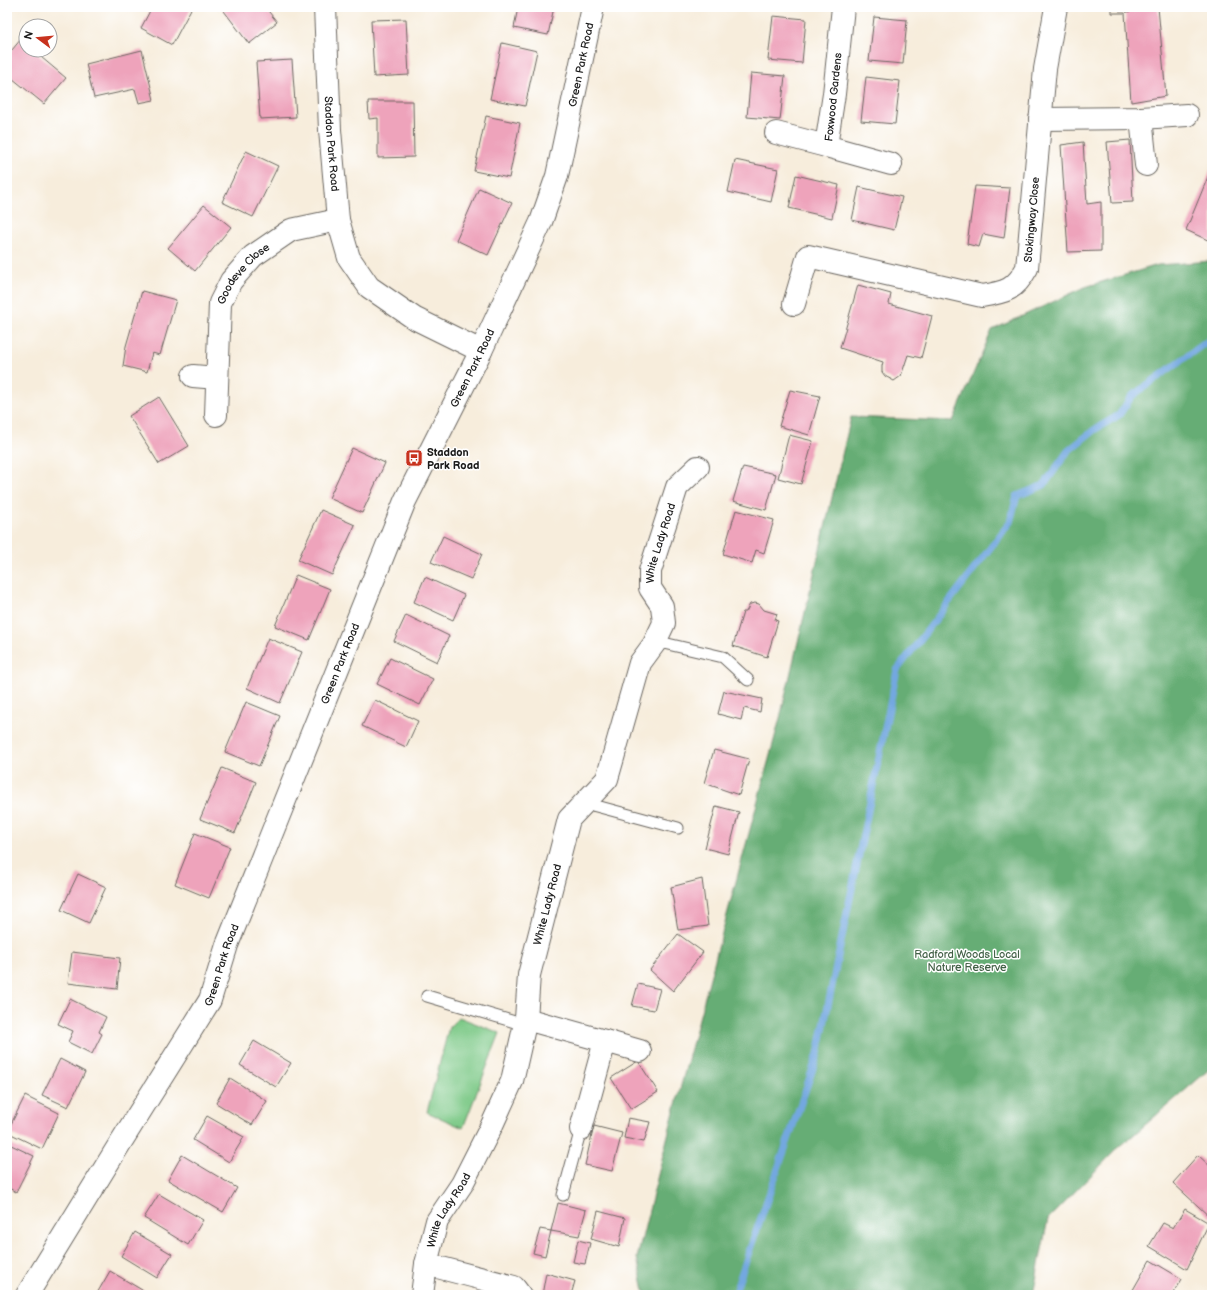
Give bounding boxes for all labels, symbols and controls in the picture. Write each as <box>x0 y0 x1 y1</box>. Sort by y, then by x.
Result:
north arrow <box>18 18 58 58</box>
street label: Green Park Road <box>566 21 597 108</box>
text: N <box>21 30 36 41</box>
street label: Foxwood Gardens <box>822 52 845 142</box>
street label: Staddon Park Road <box>322 96 341 192</box>
street label: Stokingway Close <box>1022 176 1042 263</box>
street label: Goodeve Close <box>214 240 272 306</box>
street label: Green Park Road <box>448 327 497 410</box>
place label: Staddon Park Road <box>427 446 479 472</box>
bus stop icon: Staddon Park Road <box>404 448 424 468</box>
street label: White Lady Road <box>643 502 678 583</box>
street label: Green Park Road <box>318 621 362 706</box>
street label: White Lady Road <box>531 863 564 947</box>
street label: Green Park Road <box>202 922 242 1009</box>
park label: Radford Woods Local Nature Reserve <box>914 948 1020 974</box>
street label: White Lady Road <box>424 1171 474 1249</box>

